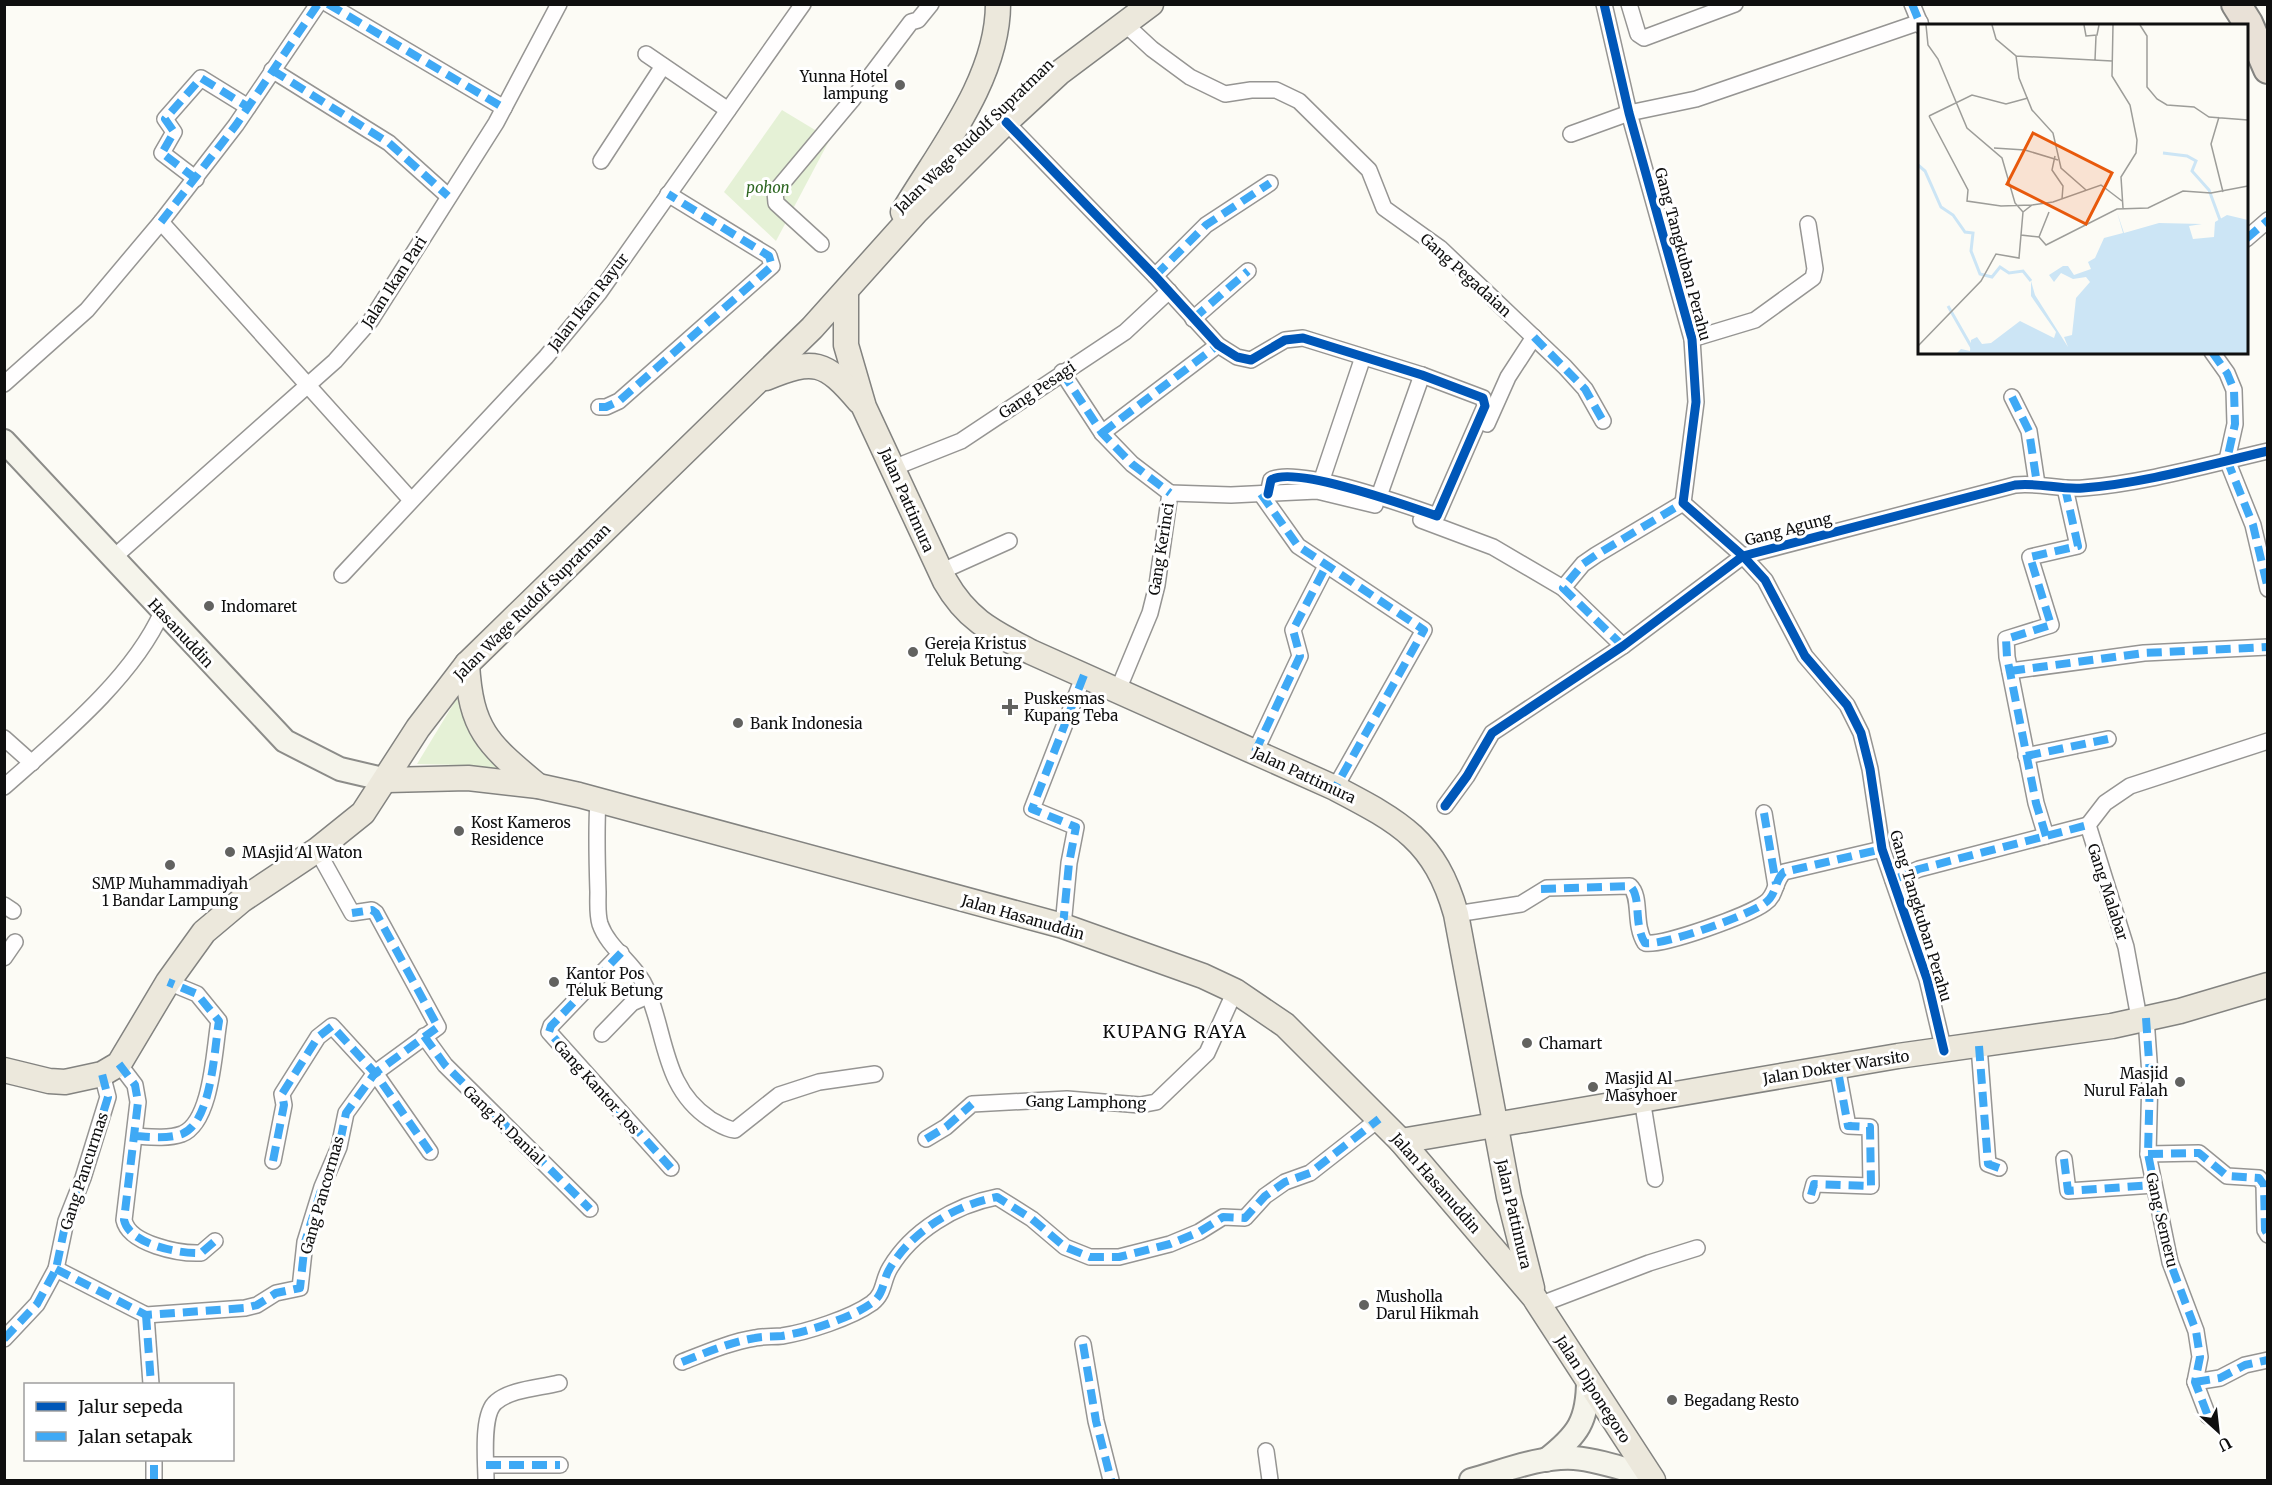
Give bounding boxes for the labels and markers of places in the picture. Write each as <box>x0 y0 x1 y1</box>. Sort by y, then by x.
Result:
place label: Yunna Hotel lampung <box>799 67 888 103</box>
marker: Yunna Hotel lampung <box>893 78 907 92</box>
place label: Indomaret <box>221 597 297 616</box>
marker: Indomaret <box>202 599 216 613</box>
place label: Gereja Kristus Teluk Betung <box>925 634 1027 670</box>
marker: Gereja Kristus Teluk Betung <box>906 645 920 659</box>
place label: Puskesmas Kupang Teba <box>1024 689 1118 725</box>
marker: Puskesmas Kupang Teba <box>1001 698 1019 716</box>
place label: Bank Indonesia <box>750 714 863 733</box>
marker: Bank Indonesia <box>731 716 745 730</box>
place label: Kost Kameros Residence <box>471 813 571 849</box>
marker: Kost Kameros Residence <box>452 824 466 838</box>
place label: MAsjid Al Waton <box>242 843 362 862</box>
marker: MAsjid Al Waton <box>223 845 237 859</box>
marker: SMP Muhammadiyah 1 Bandar Lampung <box>163 858 177 872</box>
place label: SMP Muhammadiyah 1 Bandar Lampung <box>92 874 248 910</box>
place label: Kantor Pos Teluk Betung <box>566 964 663 1000</box>
marker: Kantor Pos Teluk Betung <box>547 975 561 989</box>
place label: Chamart <box>1539 1034 1602 1053</box>
marker: Chamart <box>1520 1036 1534 1050</box>
place label: Masjid Nurul Falah <box>2084 1064 2168 1100</box>
place label: Masjid Al Masyhoer <box>1605 1069 1677 1105</box>
marker: Masjid Nurul Falah <box>2173 1075 2187 1089</box>
marker: Masjid Al Masyhoer <box>1586 1080 1600 1094</box>
place label: Musholla Darul Hikmah <box>1376 1287 1479 1323</box>
marker: Musholla Darul Hikmah <box>1357 1298 1371 1312</box>
place label: Begadang Resto <box>1684 1391 1799 1410</box>
marker: Begadang Resto <box>1665 1393 1679 1407</box>

